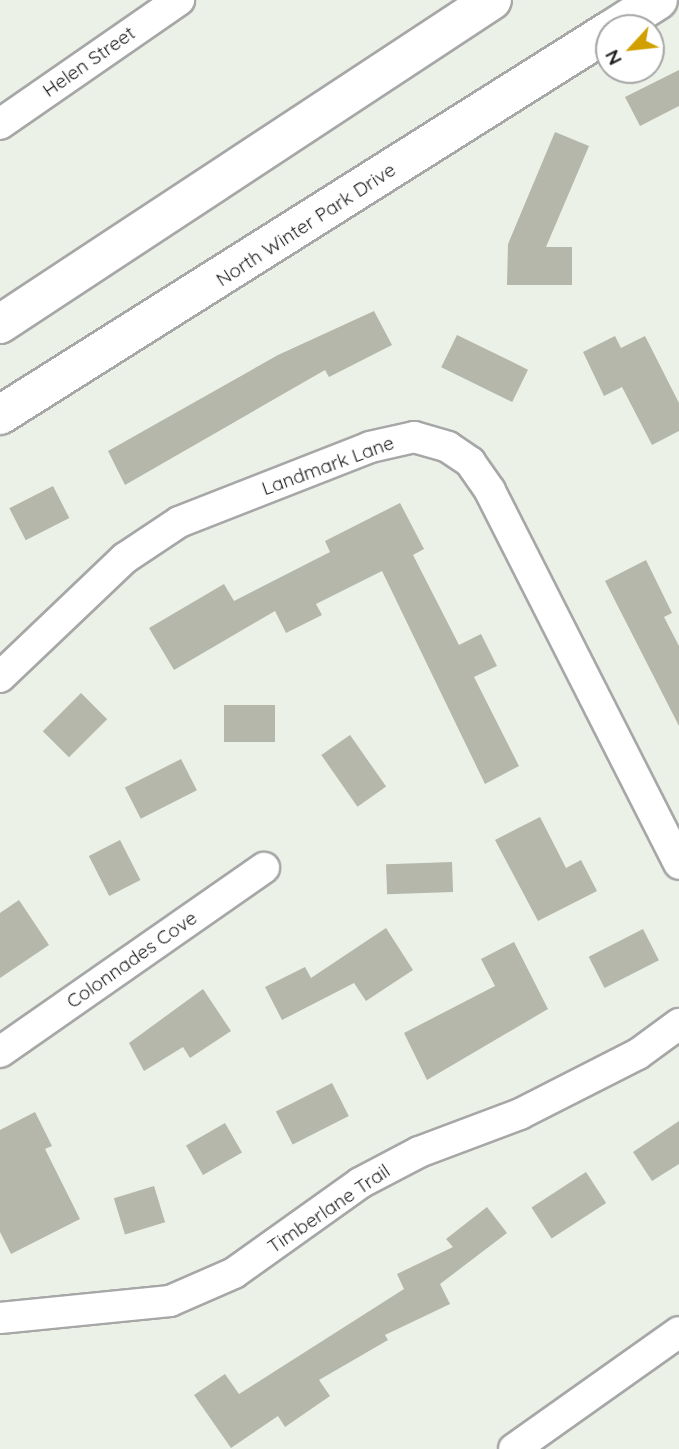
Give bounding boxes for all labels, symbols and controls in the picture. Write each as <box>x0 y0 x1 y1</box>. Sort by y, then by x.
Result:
north arrow <box>595 14 665 84</box>
street label: Helen Street <box>38 22 140 102</box>
text: N <box>599 46 627 69</box>
street label: North Winter Park Drive <box>212 158 400 292</box>
street label: Landmark Lane <box>259 432 397 500</box>
street label: Colonnades Cove <box>62 907 202 1013</box>
street label: Timberlane Trail <box>264 1160 394 1258</box>

